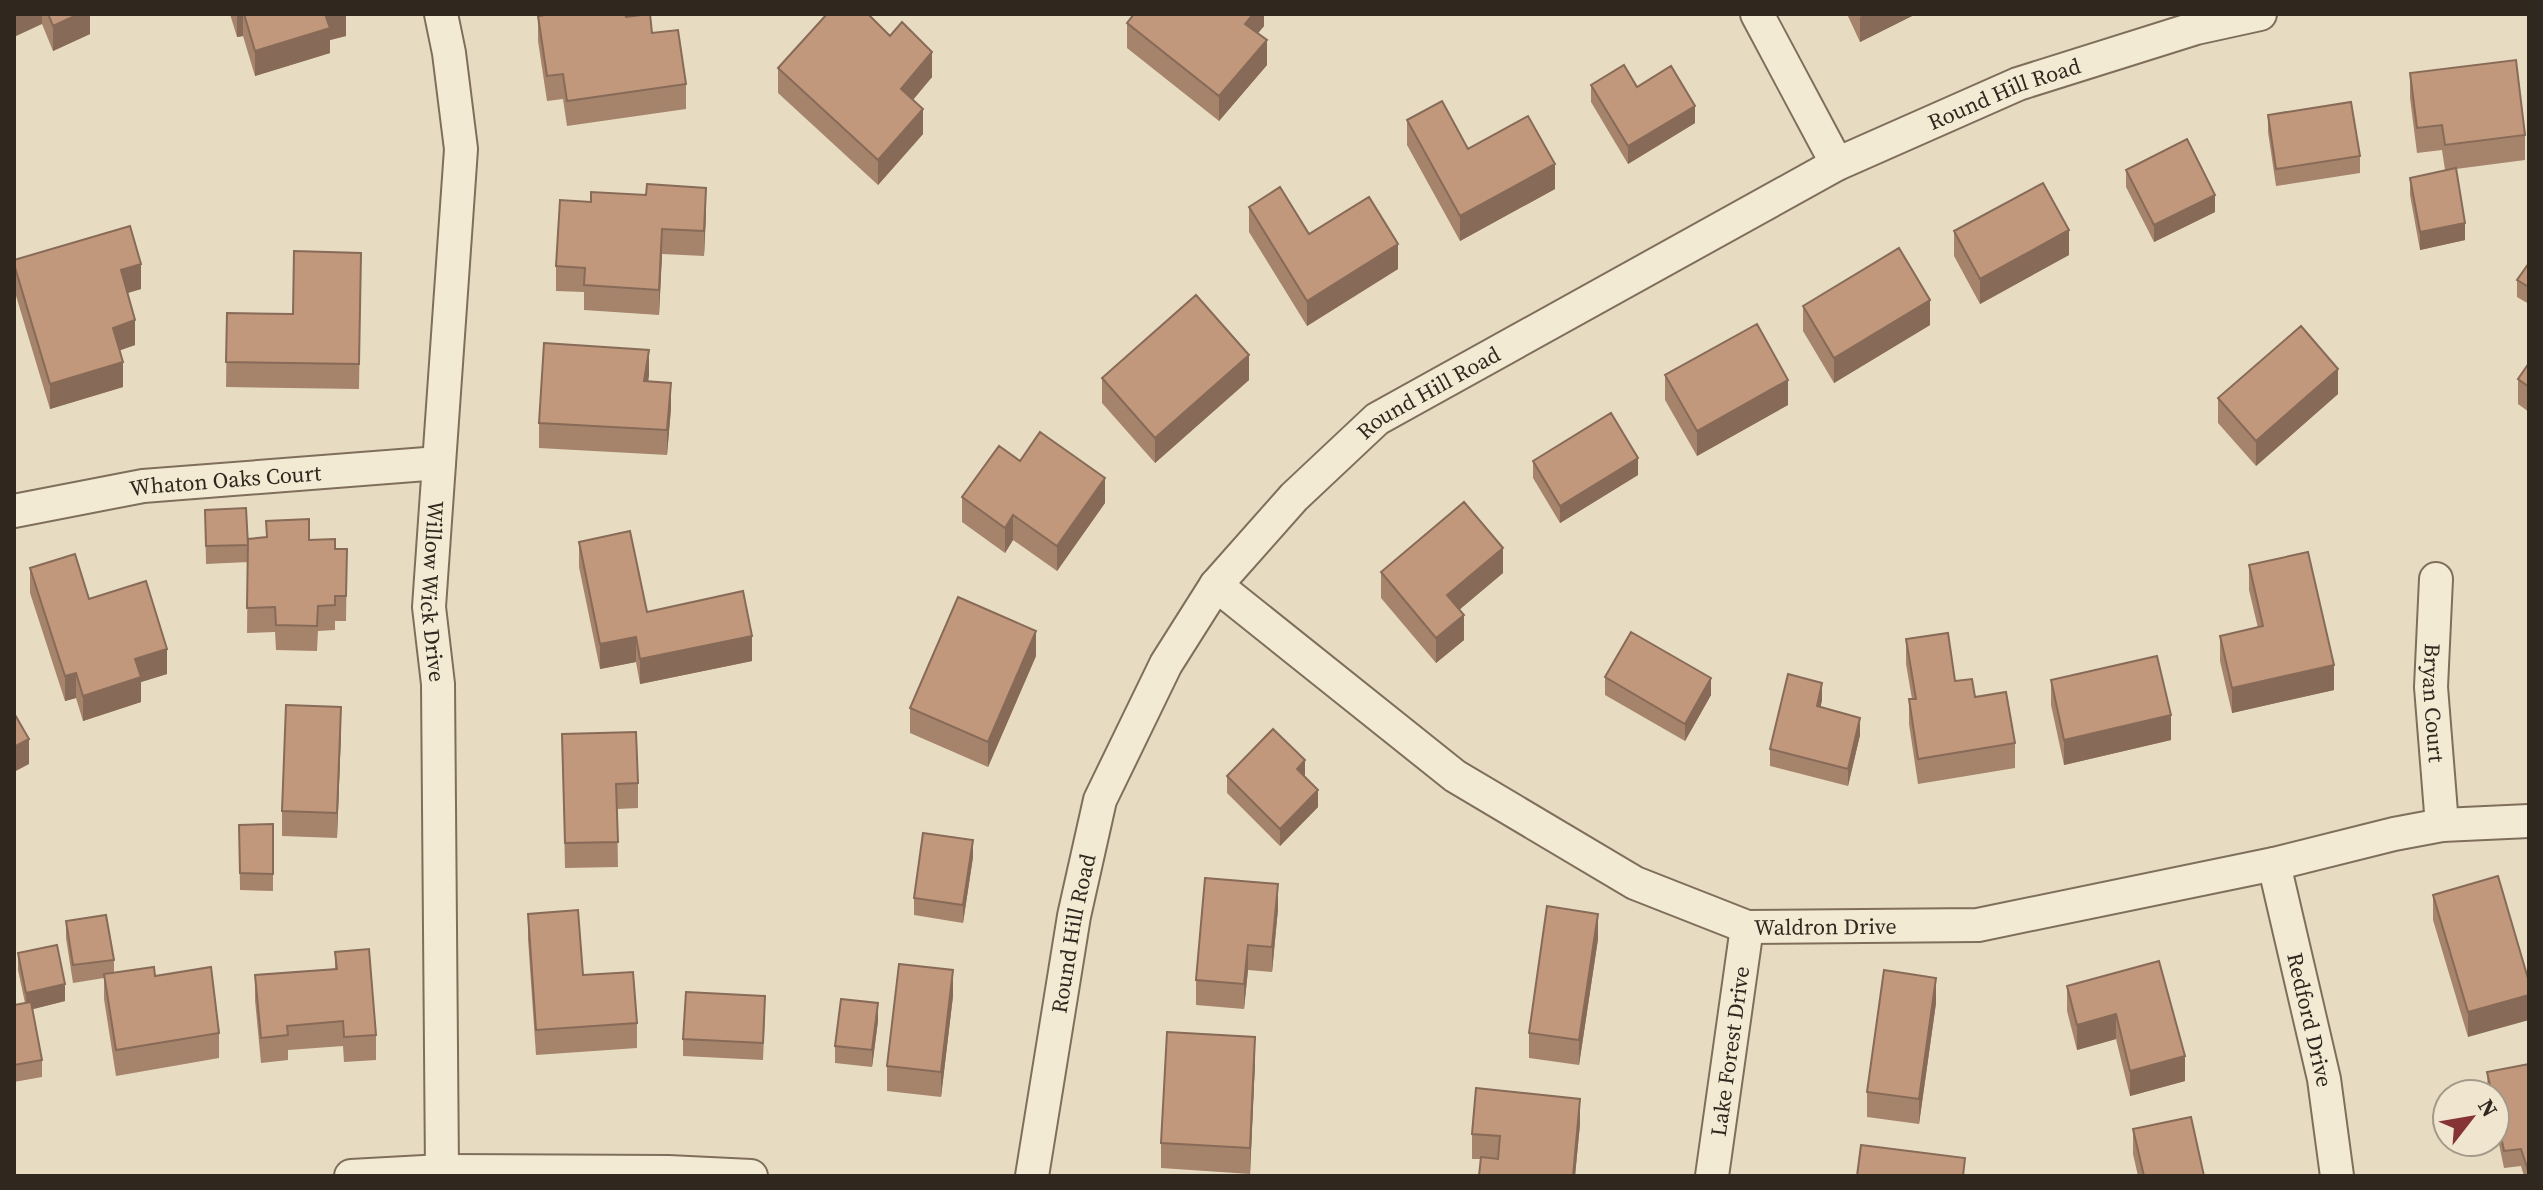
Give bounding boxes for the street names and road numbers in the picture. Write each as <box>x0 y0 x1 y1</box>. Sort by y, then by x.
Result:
street label: Round Hill Road <box>1923 50 2085 137</box>
street label: Round Hill Road <box>1350 338 1506 446</box>
street label: Whaton Oaks Court <box>127 457 323 503</box>
street label: Willow Wick Drive <box>414 500 453 683</box>
street label: Bryan Court <box>2416 643 2452 764</box>
street label: Round Hill Road <box>1044 850 1103 1015</box>
street label: Waldron Drive <box>1754 911 1897 942</box>
street label: Redford Drive <box>2280 950 2340 1089</box>
street label: Lake Forest Drive <box>1703 964 1756 1138</box>

